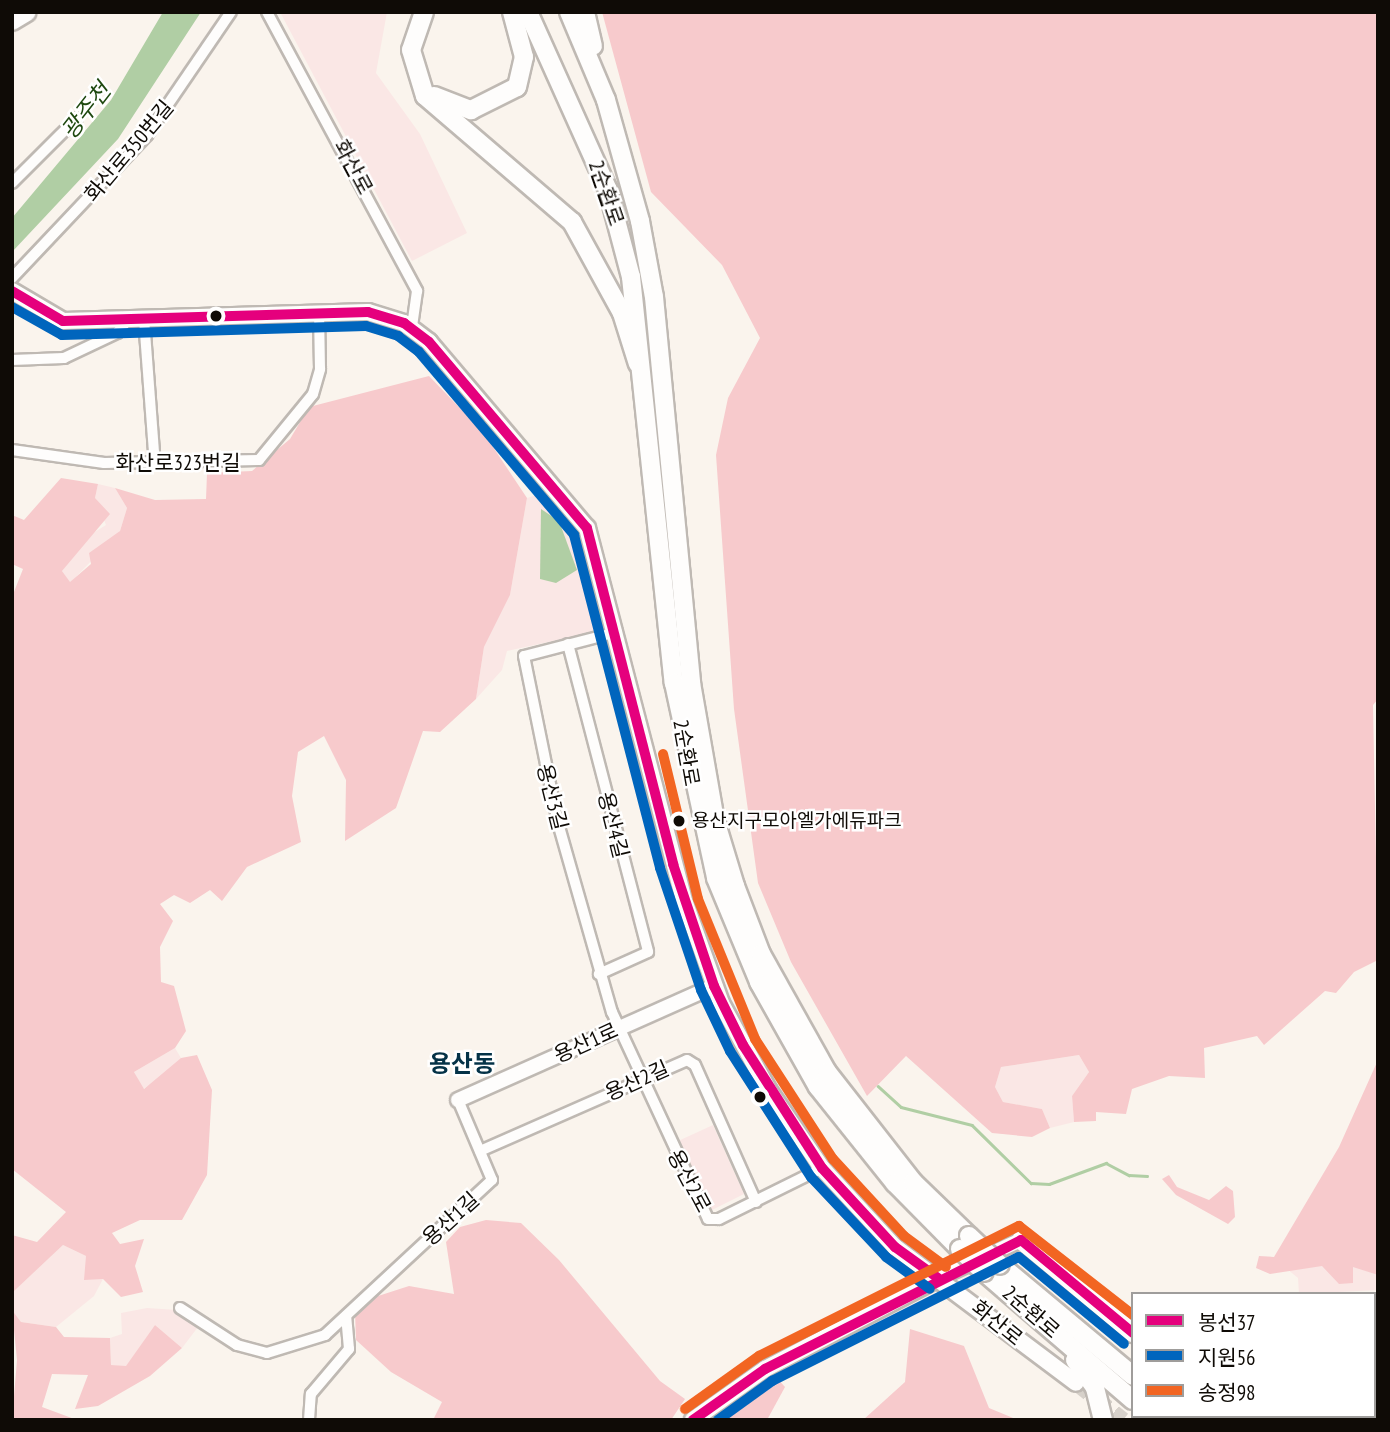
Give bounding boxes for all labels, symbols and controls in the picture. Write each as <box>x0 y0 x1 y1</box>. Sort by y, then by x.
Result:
water label: 광주천 <box>56 77 116 145</box>
street label: 화산로350번길 <box>79 95 179 207</box>
street label: 화산로 <box>328 135 378 199</box>
street label: 2순환로 <box>583 157 629 229</box>
unlabelled marker <box>209 309 223 323</box>
street label: 화산로323번길 <box>116 450 240 476</box>
street label: 2순환로 <box>668 718 704 788</box>
street label: 용산3길 <box>532 761 572 833</box>
street label: 용산4길 <box>593 789 633 861</box>
place label: 용산지구모아엘가에듀파크 <box>692 810 902 832</box>
marker: 용산지구모아엘가에듀파크 <box>672 814 686 828</box>
street label: 용산1로 <box>550 1018 622 1068</box>
district label: 용산동 <box>429 1050 495 1078</box>
street label: 용산2길 <box>601 1056 673 1106</box>
unlabelled marker <box>753 1090 767 1104</box>
street label: 용산2로 <box>662 1145 716 1217</box>
street label: 용산1길 <box>418 1187 484 1251</box>
street label: 2순환로 <box>997 1280 1065 1344</box>
legend <box>1131 1292 1376 1418</box>
street label: 화산로 <box>967 1295 1027 1351</box>
text: 봉선37 <box>1198 1309 1256 1336</box>
text: 지원56 <box>1198 1344 1256 1371</box>
text: 송정98 <box>1198 1379 1256 1406</box>

